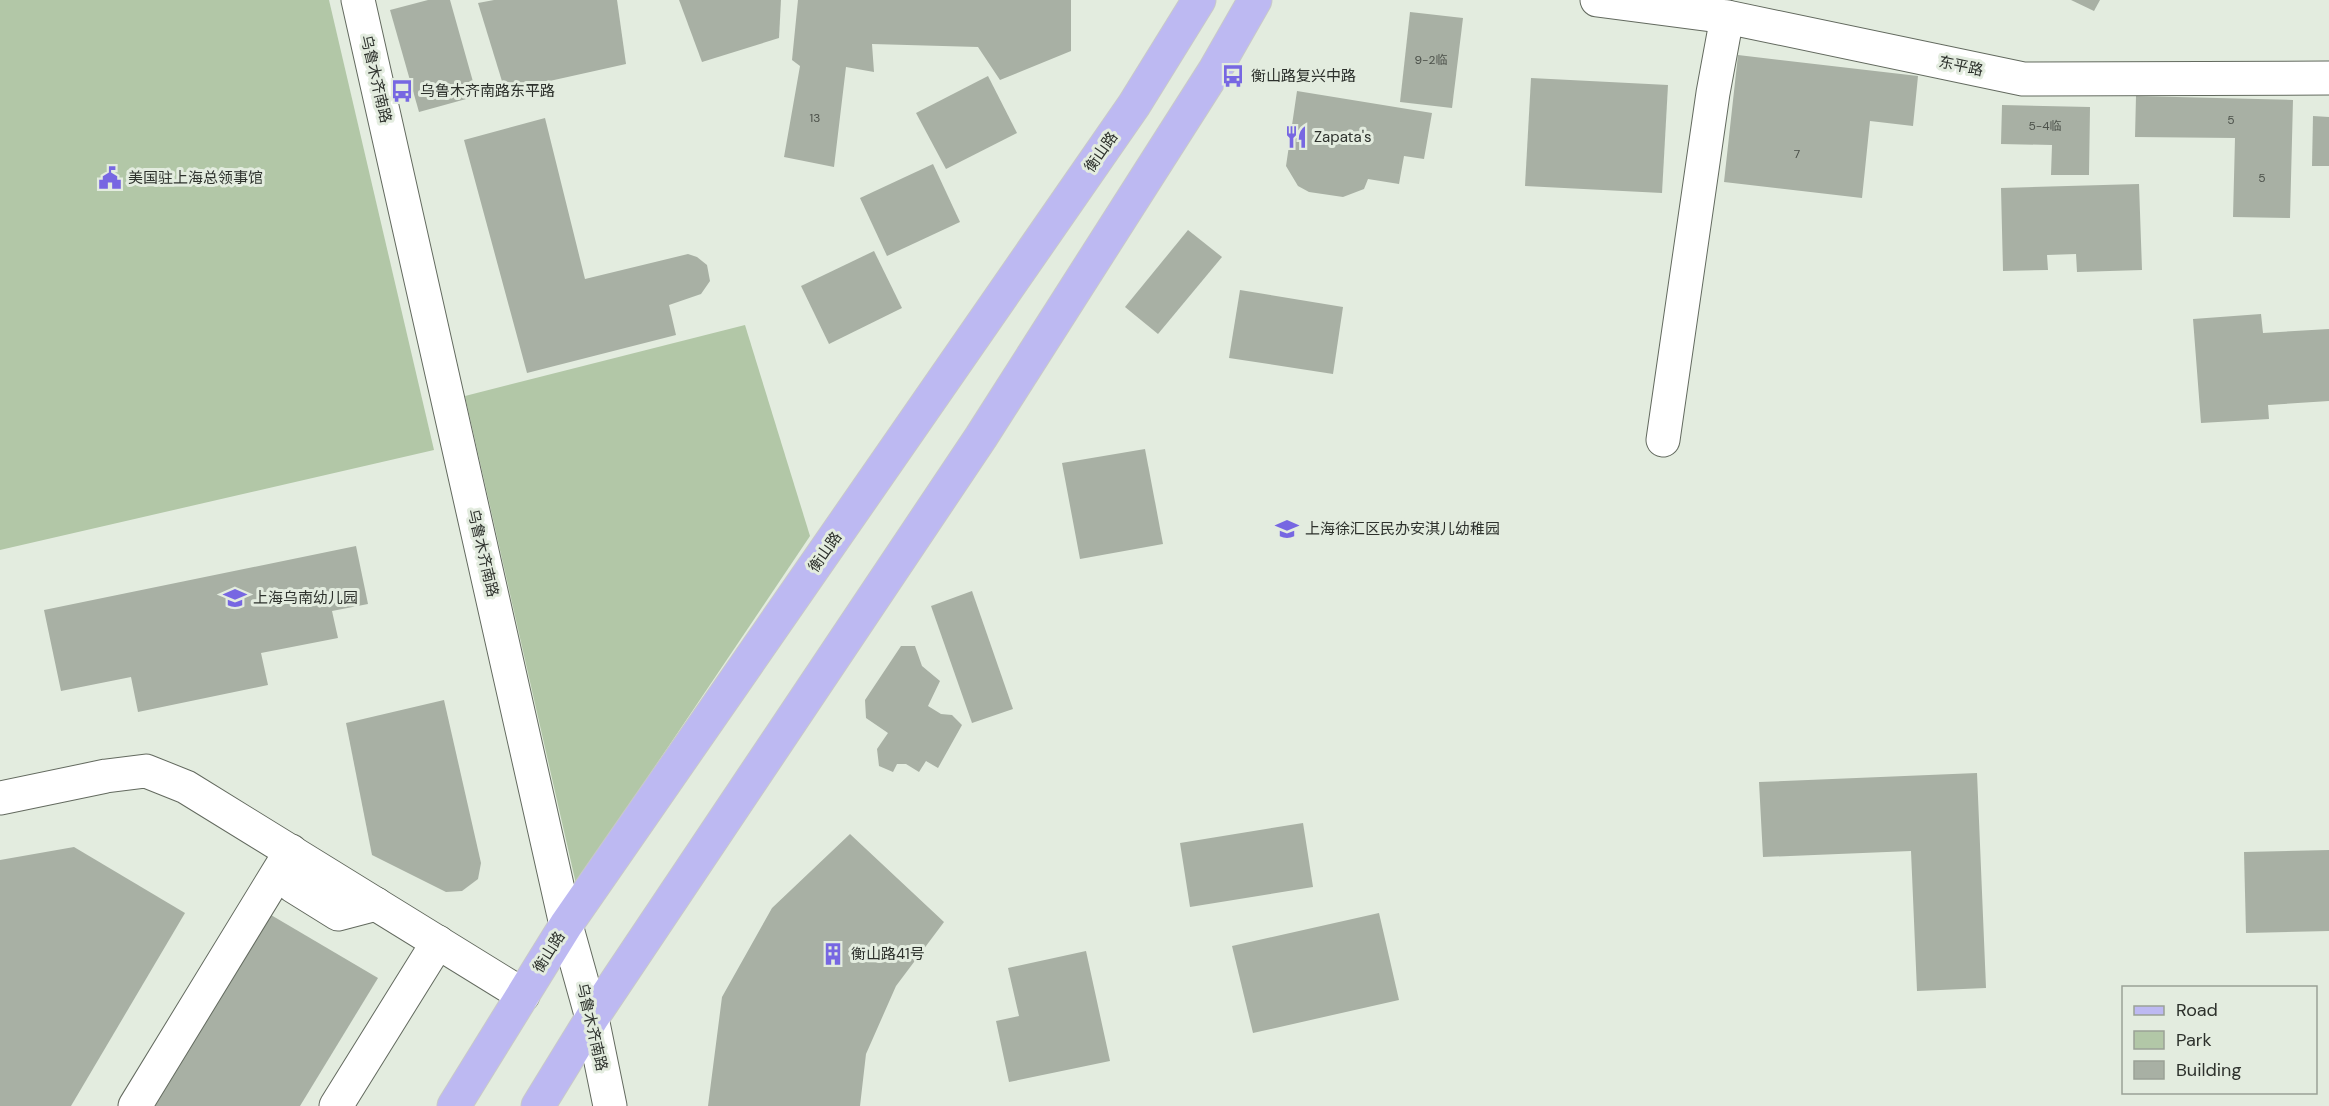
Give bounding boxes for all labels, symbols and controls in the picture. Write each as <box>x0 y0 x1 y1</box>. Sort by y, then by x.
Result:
street label: 乌鲁木齐南路 <box>356 33 396 125</box>
house number: 9-2临 <box>1415 52 1447 68</box>
street label: 东平路 <box>1937 52 1985 80</box>
bus stop icon: 衡山路复兴中路 <box>1220 63 1246 89</box>
place label: 衡山路复兴中路 <box>1251 66 1356 86</box>
bus stop icon: 乌鲁木齐南路东平路 <box>389 78 415 104</box>
place label: 乌鲁木齐南路东平路 <box>420 81 555 101</box>
house number: 13 <box>810 110 820 126</box>
house number: 5 <box>2227 112 2235 128</box>
house number: 5-4临 <box>2028 118 2062 134</box>
restaurant icon: Zapata's <box>1283 124 1309 150</box>
place label: Zapata's <box>1314 127 1372 147</box>
street label: 衡山路 <box>1080 128 1122 176</box>
house number: 7 <box>1794 146 1800 162</box>
public building icon: 美国驻上海总领事馆 <box>97 165 123 191</box>
place label: 美国驻上海总领事馆 <box>128 168 263 188</box>
house number: 5 <box>2258 170 2266 186</box>
street label: 乌鲁木齐南路 <box>463 507 503 599</box>
school or university icon: 上海徐汇区民办安淇儿幼稚园 <box>1274 516 1300 542</box>
place label: 上海徐汇区民办安淇儿幼稚园 <box>1305 519 1500 539</box>
street label: 衡山路 <box>804 528 846 576</box>
school or university icon: 上海乌南幼儿园 <box>222 585 248 611</box>
place label: 上海乌南幼儿园 <box>253 588 358 608</box>
street label: 衡山路 <box>529 928 569 976</box>
building icon: 衡山路41号 <box>820 941 846 967</box>
place label: 衡山路41号 <box>851 944 925 964</box>
street label: 乌鲁木齐南路 <box>572 981 612 1073</box>
legend <box>2122 986 2317 1094</box>
text: Road <box>2176 998 2218 1022</box>
text: Park <box>2176 1028 2212 1052</box>
text: Building <box>2176 1058 2241 1082</box>

